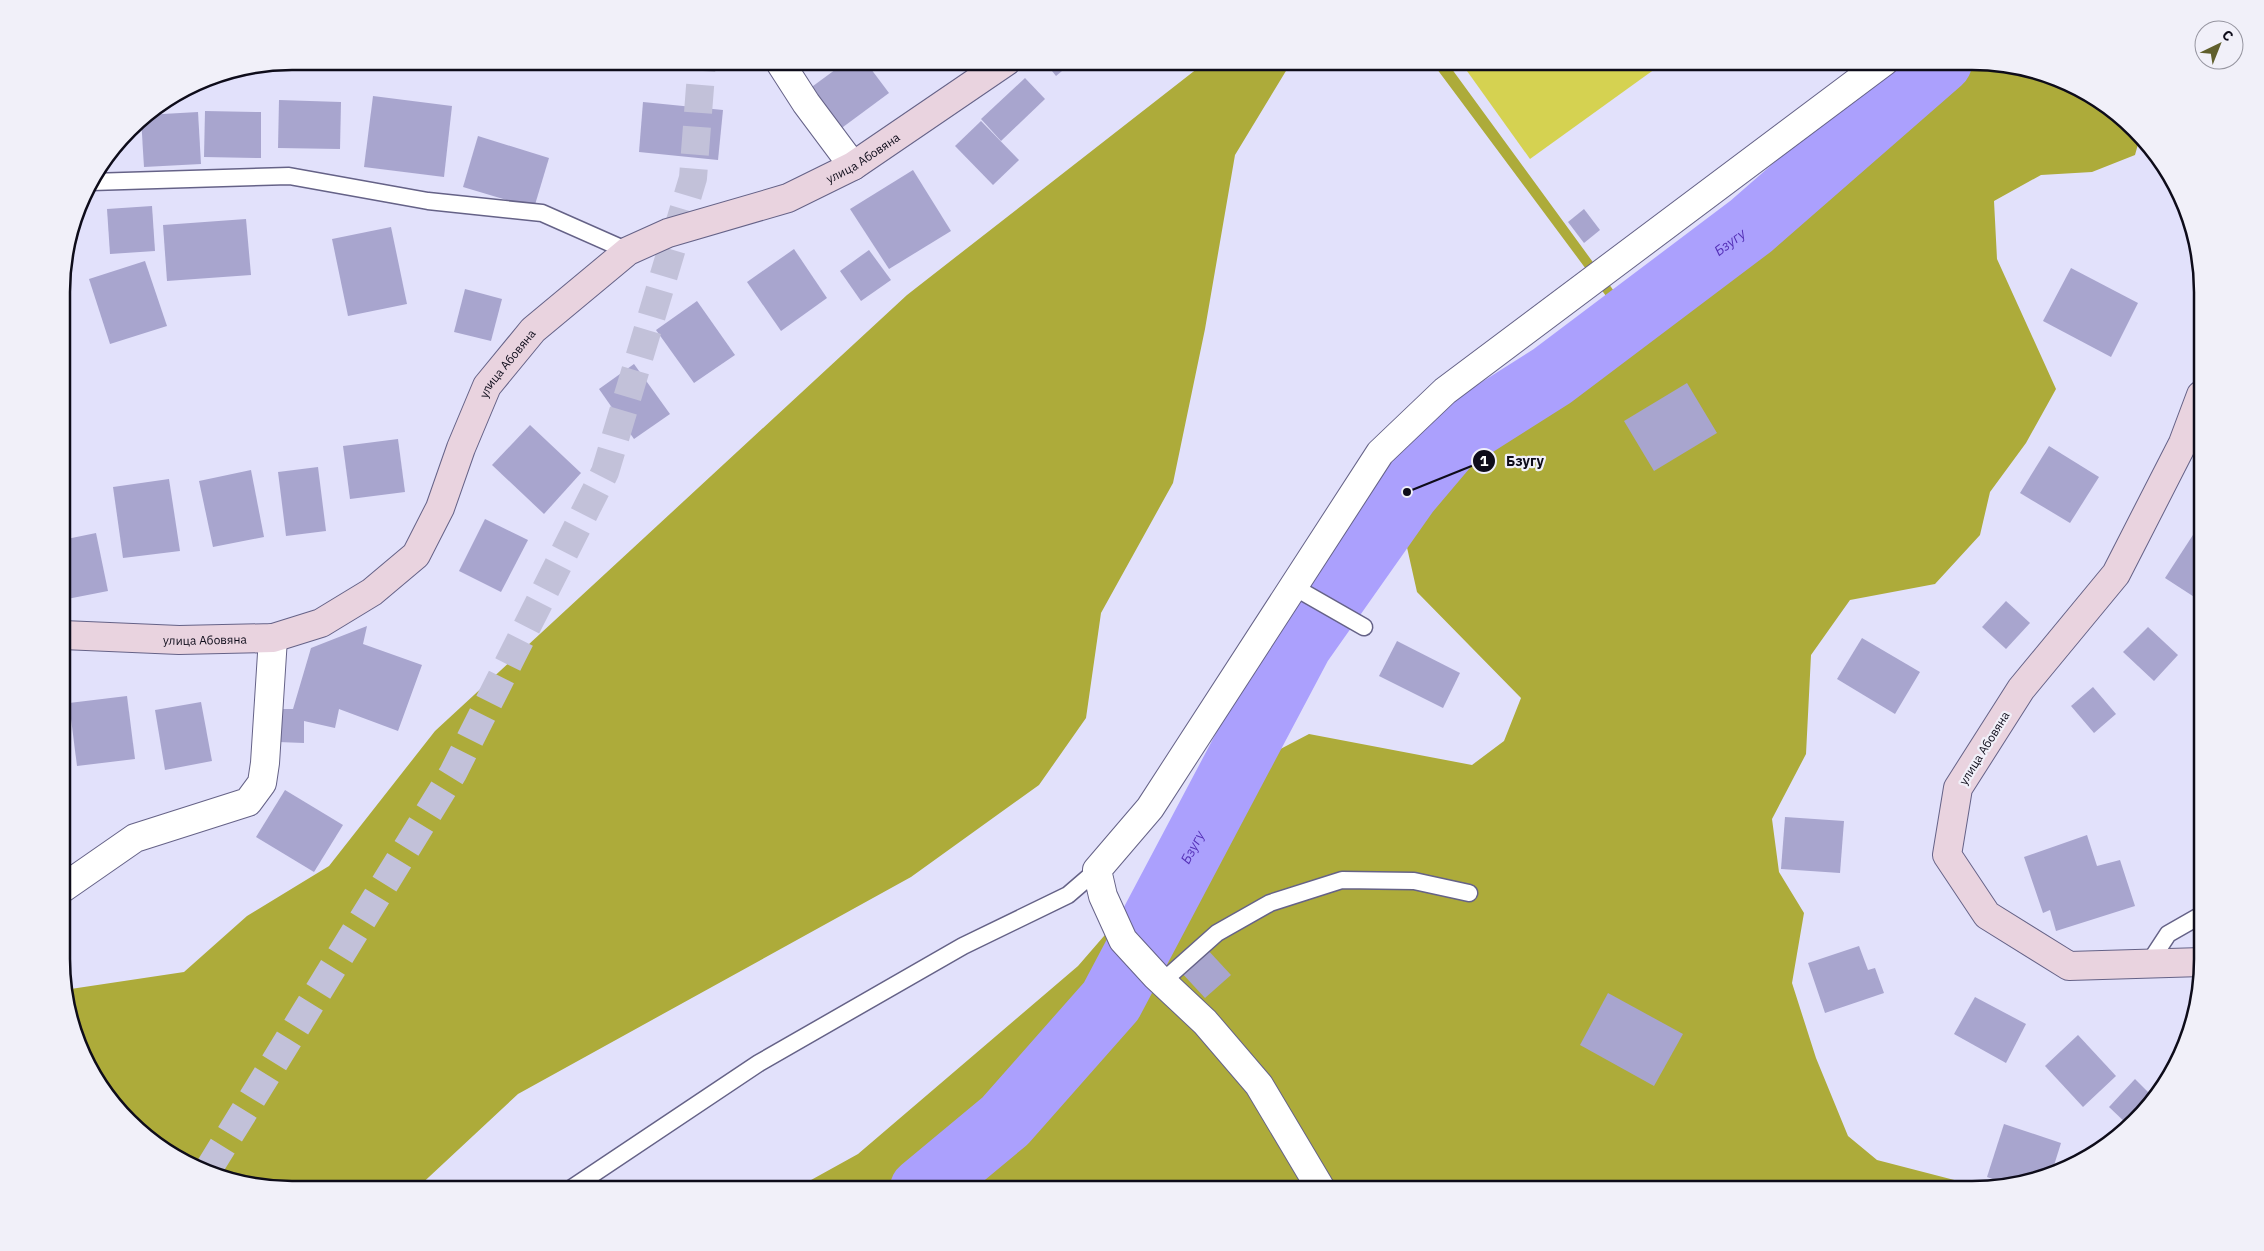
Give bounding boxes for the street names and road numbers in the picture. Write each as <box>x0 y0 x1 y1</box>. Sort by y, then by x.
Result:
street label: улица Абовяна <box>823 129 903 186</box>
street label: улица Абовяна <box>475 325 539 400</box>
street label: улица Абовяна <box>163 631 248 648</box>
street label: улица Абовяна <box>1955 708 2013 787</box>

